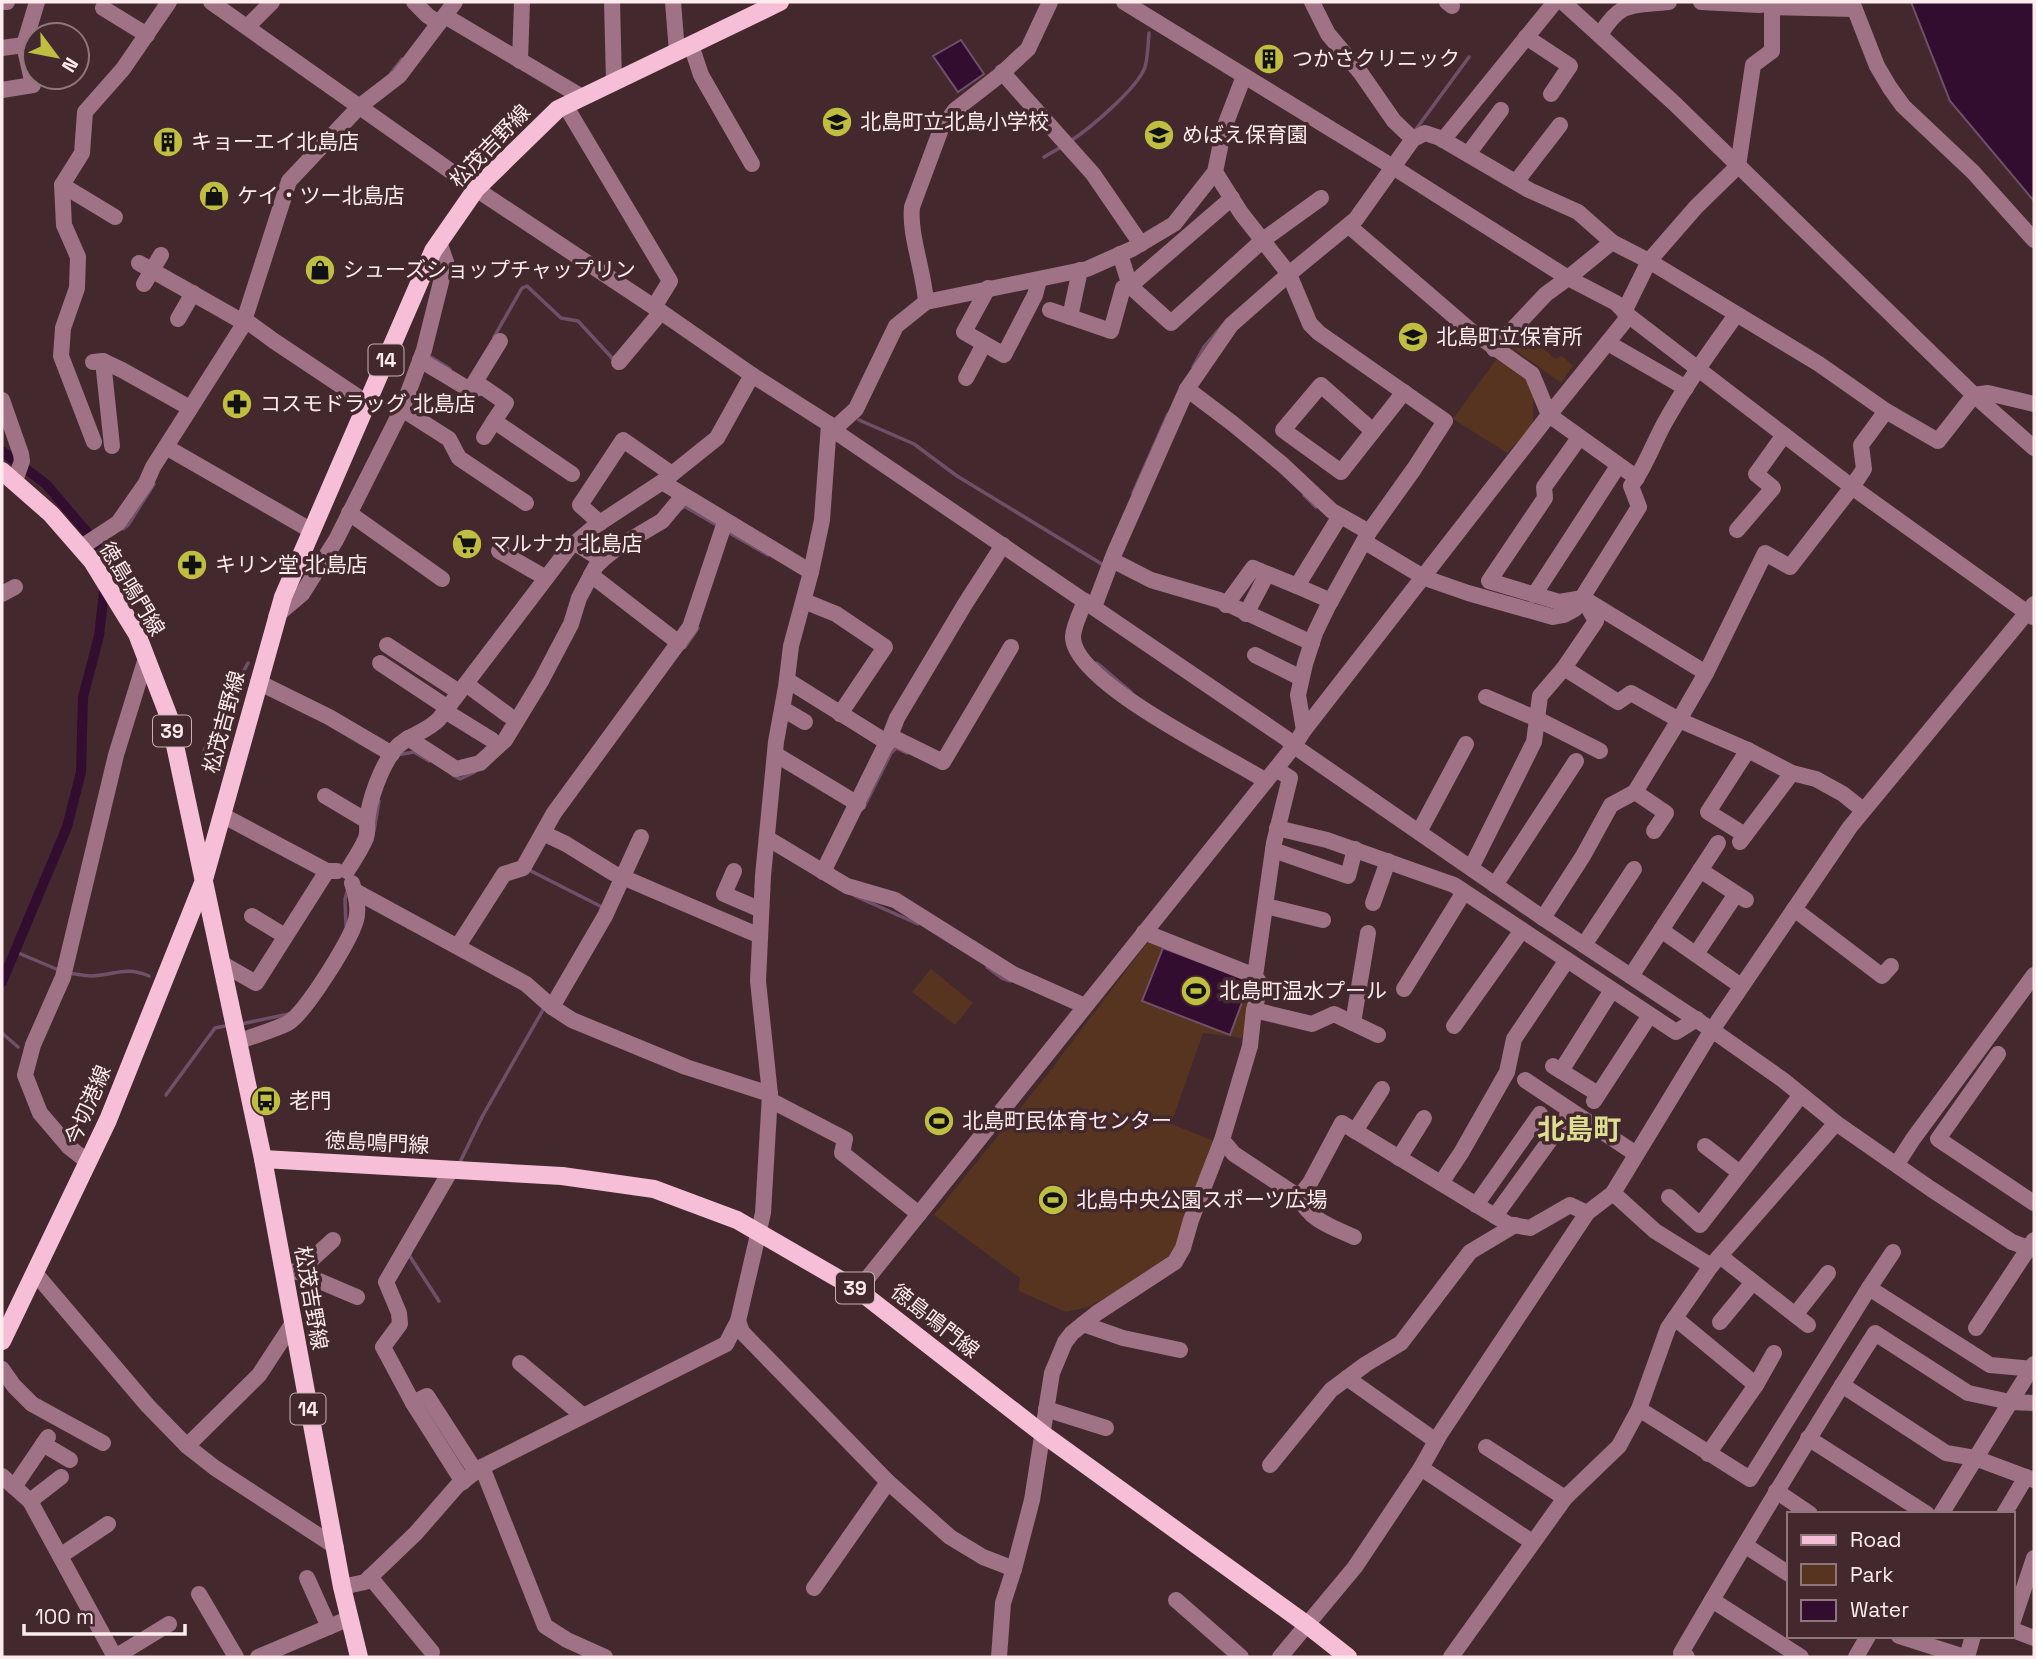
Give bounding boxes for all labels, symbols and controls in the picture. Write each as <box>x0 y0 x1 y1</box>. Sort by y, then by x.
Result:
north arrow <box>21 21 91 91</box>
building icon: つかさクリニック <box>1252 42 1286 76</box>
place label: つかさクリニック <box>1292 45 1460 72</box>
text: N <box>56 53 84 77</box>
street label: 松茂吉野線 <box>443 99 536 193</box>
school or university icon: 北島町立北島小学校 <box>820 105 854 139</box>
place label: 北島町立北島小学校 <box>860 108 1049 135</box>
school or university icon: めばえ保育園 <box>1142 118 1176 152</box>
place label: めばえ保育園 <box>1182 121 1308 148</box>
building icon: キョーエイ北島店 <box>151 125 185 159</box>
place label: キョーエイ北島店 <box>191 128 359 155</box>
shop icon: ケイ・ツー北島店 <box>197 179 231 213</box>
place label: ケイ・ツー北島店 <box>237 182 405 209</box>
shop icon: シューズショップチャップリン <box>303 253 337 287</box>
place label: シューズショップチャップリン <box>343 256 636 283</box>
school or university icon: 北島町立保育所 <box>1396 320 1430 354</box>
place label: 北島町立保育所 <box>1436 323 1583 350</box>
road number: 14 <box>368 344 404 376</box>
pharmacy icon: コスモドラッグ 北島店 <box>220 387 254 421</box>
place label: コスモドラッグ 北島店 <box>260 390 475 417</box>
supermarket icon: マルナカ 北島店 <box>450 527 484 561</box>
place label: マルナカ 北島店 <box>490 530 642 557</box>
street label: 徳島鳴門線 <box>94 537 171 641</box>
pharmacy icon: キリン堂 北島店 <box>175 548 209 582</box>
place label: キリン堂 北島店 <box>215 551 367 578</box>
street label: 松茂吉野線 <box>197 668 250 776</box>
road number: 39 <box>153 716 191 746</box>
sports icon: 北島町温水プール <box>1179 974 1213 1008</box>
place label: 北島町温水プール <box>1219 977 1387 1004</box>
street label: 今切港線 <box>59 1061 116 1149</box>
bus stop icon: 老門 <box>249 1084 283 1118</box>
place label: 老門 <box>289 1087 331 1114</box>
sports icon: 北島町民体育センター <box>922 1104 956 1138</box>
place label: 北島町民体育センター <box>962 1107 1172 1134</box>
district label: 北島町 <box>1537 1111 1621 1147</box>
street label: 徳島鳴門線 <box>324 1126 430 1159</box>
sports icon: 北島中央公園スポーツ広場 <box>1036 1183 1070 1217</box>
place label: 北島中央公園スポーツ広場 <box>1076 1186 1328 1213</box>
street label: 松茂吉野線 <box>289 1244 334 1352</box>
road number: 39 <box>836 1272 874 1304</box>
street label: 徳島鳴門線 <box>886 1278 985 1364</box>
road number: 14 <box>290 1394 326 1424</box>
legend <box>1787 1512 2015 1638</box>
text: Road <box>1850 1526 1902 1553</box>
text: Park <box>1850 1561 1894 1588</box>
scale bar <box>24 1592 186 1636</box>
text: Water <box>1850 1596 1909 1623</box>
text: 100 m <box>35 1603 94 1630</box>

